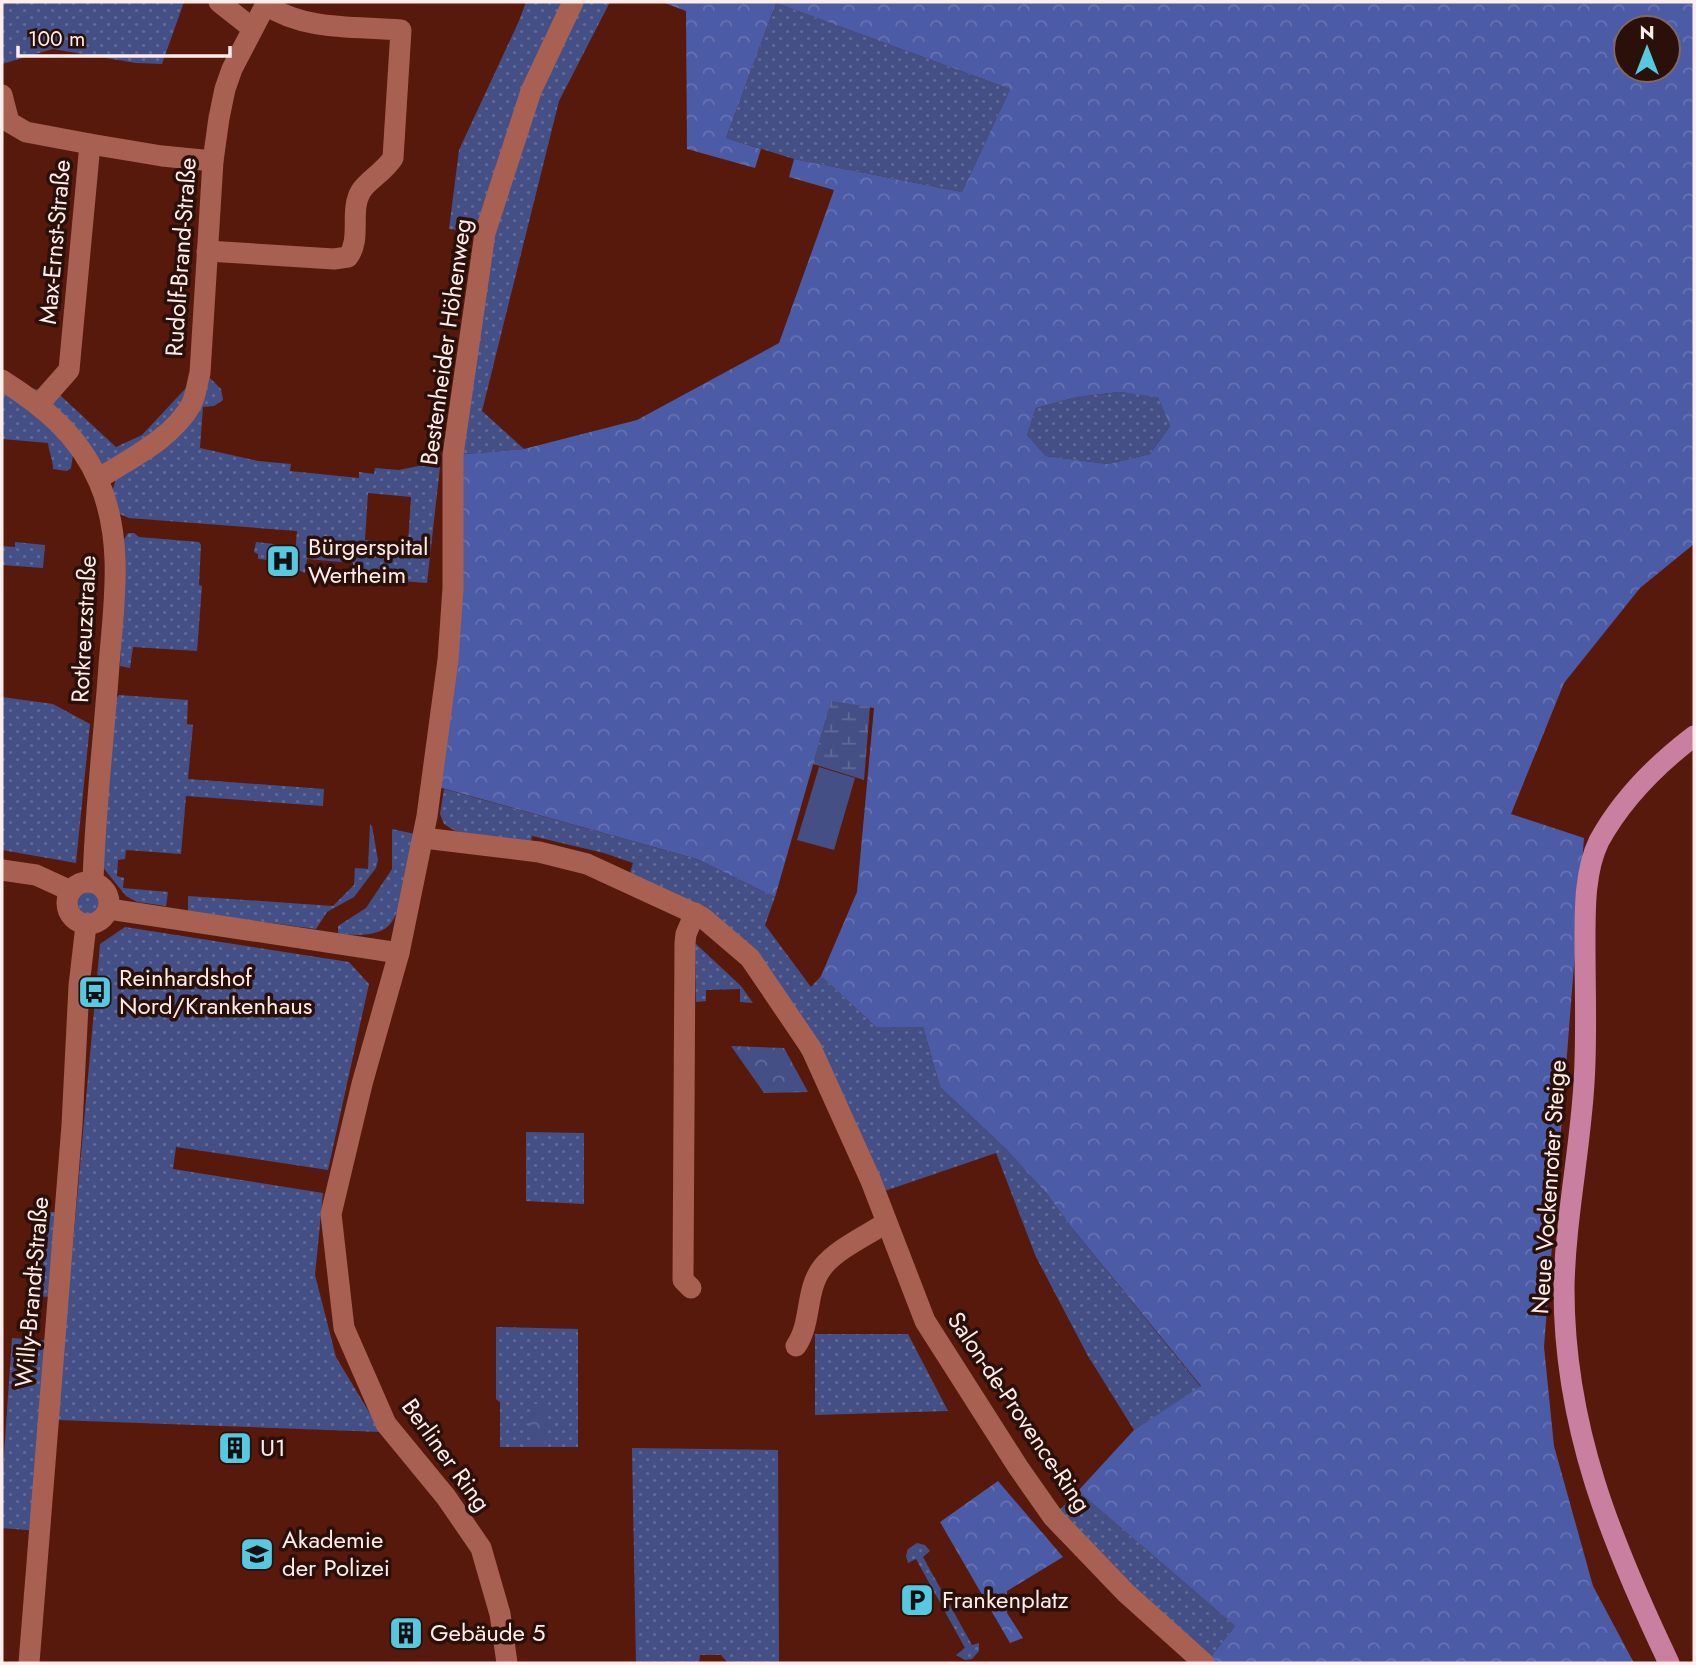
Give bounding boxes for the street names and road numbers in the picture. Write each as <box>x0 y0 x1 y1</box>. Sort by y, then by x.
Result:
street label: Rudolf-Brand-Straße <box>156 156 205 358</box>
street label: Max-Ernst-Straße <box>30 158 79 326</box>
street label: Bestenheider Höhenweg <box>411 216 480 467</box>
street label: Rotkreuzstraße <box>62 554 105 704</box>
street label: Neue Vockenroter Steige <box>1522 1059 1575 1315</box>
street label: Willy-Brandt-Straße <box>6 1195 57 1389</box>
street label: Salon-de-Provence-Ring <box>939 1304 1100 1519</box>
street label: Berliner Ring <box>393 1391 499 1518</box>

